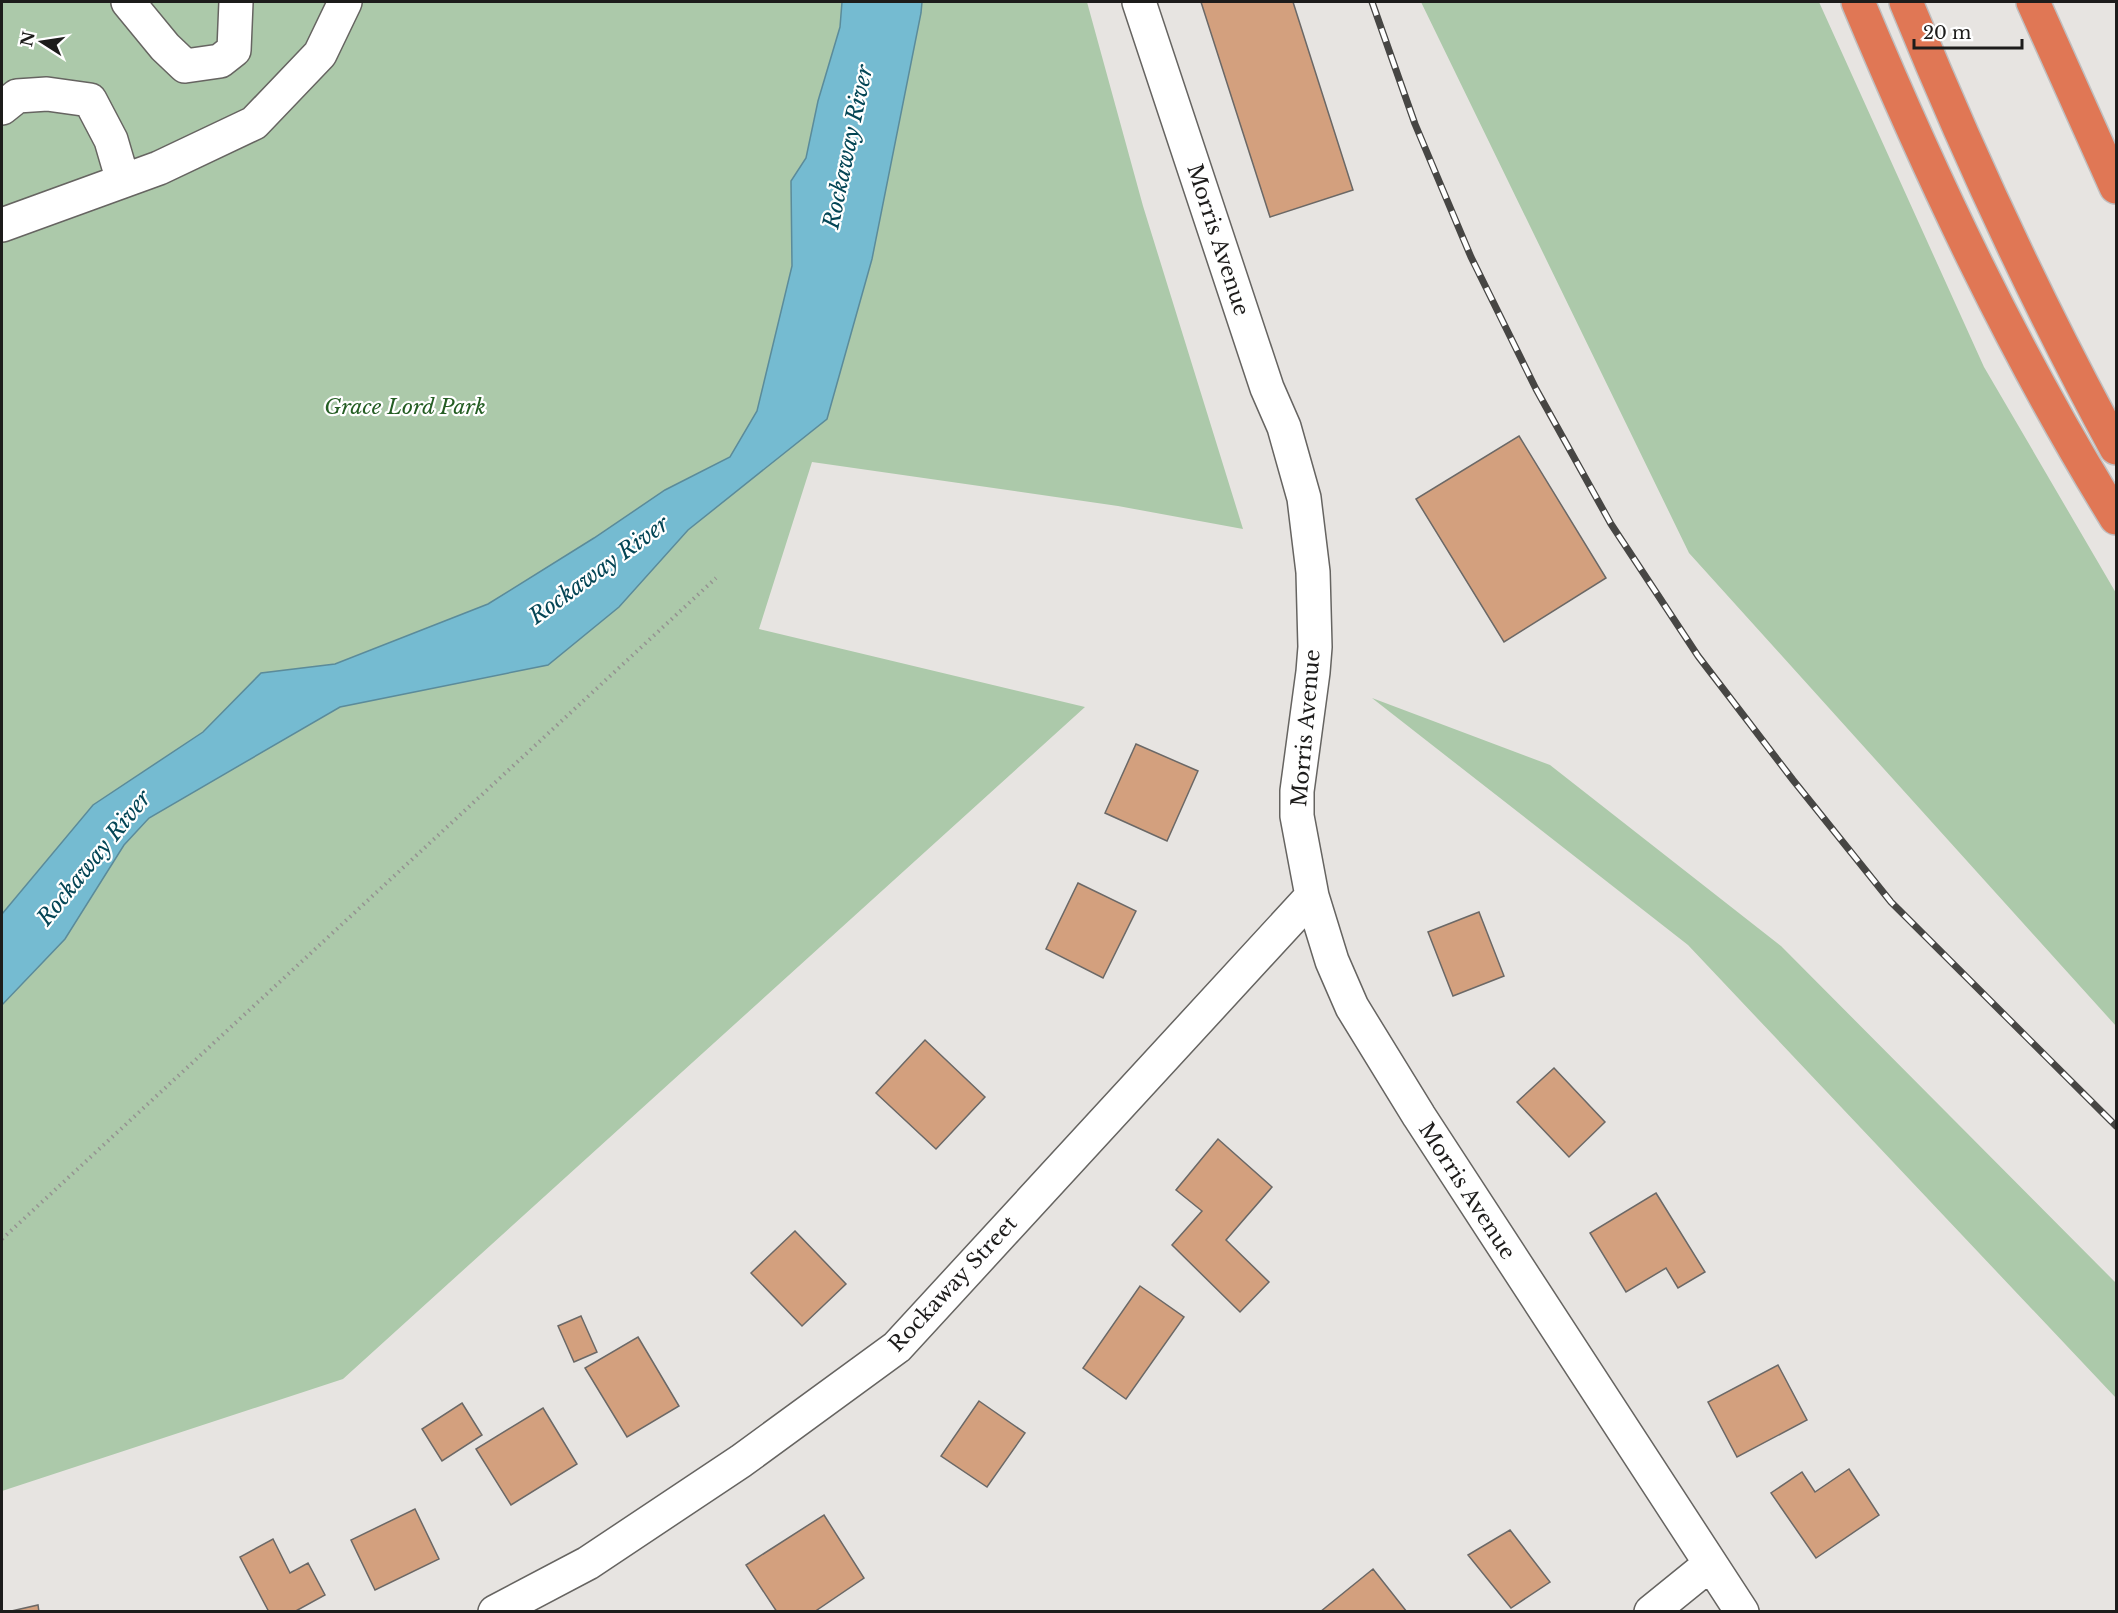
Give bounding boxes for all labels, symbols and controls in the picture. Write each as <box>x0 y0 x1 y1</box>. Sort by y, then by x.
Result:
north arrow <box>12 12 72 72</box>
scale bar <box>1914 12 2022 50</box>
text: 20 m <box>1923 22 1971 44</box>
text: N <box>16 29 39 48</box>
water label: Rockaway River <box>817 62 879 232</box>
street label: Morris Avenue <box>1181 161 1255 319</box>
park label: Grace Lord Park <box>324 394 486 420</box>
water label: Rockaway River <box>523 510 675 630</box>
street label: Morris Avenue <box>1286 648 1326 808</box>
water label: Rockaway River <box>31 784 157 932</box>
street label: Morris Avenue <box>1413 1118 1521 1264</box>
street label: Rockaway Street <box>883 1211 1023 1357</box>

